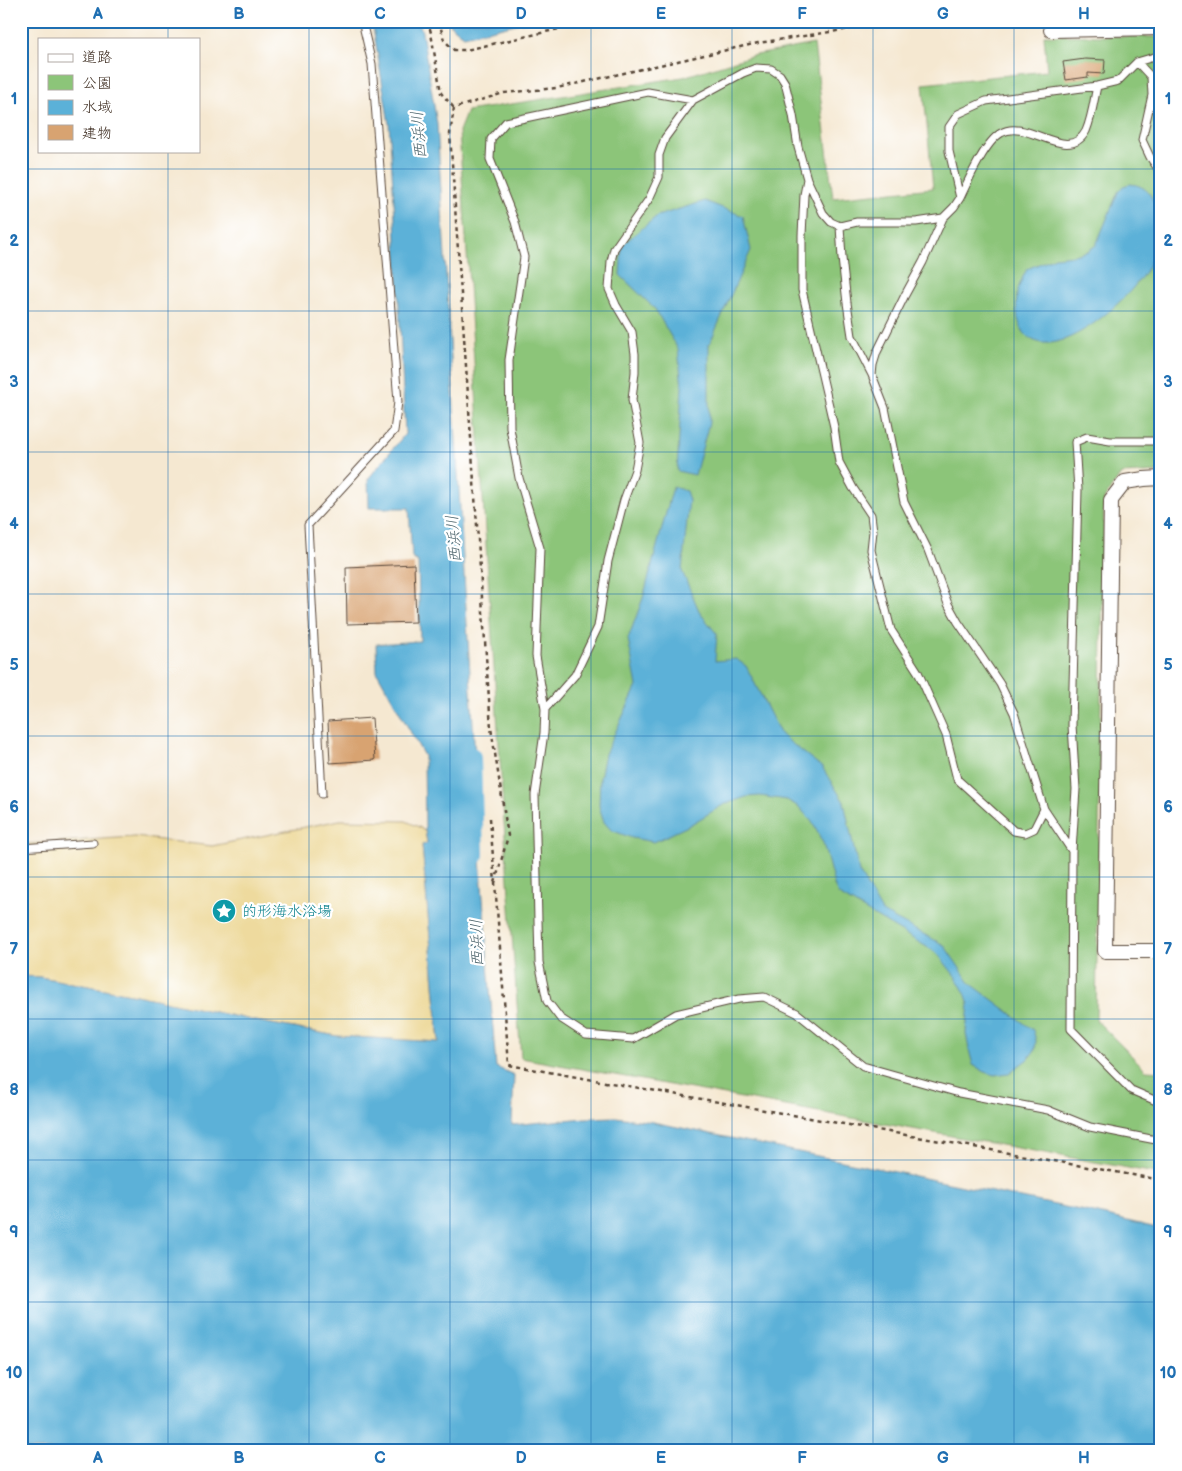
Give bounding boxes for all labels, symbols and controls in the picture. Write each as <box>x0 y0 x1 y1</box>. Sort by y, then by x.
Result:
text: A <box>92 5 103 24</box>
text: B <box>233 5 245 24</box>
text: C <box>374 5 386 24</box>
text: D <box>515 5 527 24</box>
text: E <box>656 5 666 24</box>
text: F <box>797 5 807 24</box>
text: G <box>937 5 949 24</box>
text: H <box>1078 5 1090 24</box>
legend <box>38 38 200 152</box>
text: 道路 <box>82 48 112 67</box>
text: 公園 <box>82 74 112 93</box>
text: 1 <box>11 90 17 109</box>
text: 1 <box>1165 90 1171 109</box>
text: 水域 <box>82 98 112 117</box>
water label: 西浜川 <box>408 110 431 160</box>
text: 建物 <box>82 124 112 143</box>
text: 2 <box>9 232 19 251</box>
text: 2 <box>1163 232 1173 251</box>
text: 3 <box>9 373 19 392</box>
text: 3 <box>1163 373 1173 392</box>
water label: 西浜川 <box>443 514 466 564</box>
text: 4 <box>9 515 19 534</box>
text: 4 <box>1163 515 1173 534</box>
text: 5 <box>9 656 19 675</box>
text: 5 <box>1163 656 1173 675</box>
text: 6 <box>9 798 19 817</box>
text: 6 <box>1163 798 1173 817</box>
place icon: 的形海水浴場 <box>211 898 237 924</box>
place label: 的形海水浴場 <box>242 902 332 921</box>
water label: 西浜川 <box>467 919 488 967</box>
text: 7 <box>10 940 19 959</box>
text: 7 <box>1164 940 1173 959</box>
text: 8 <box>9 1081 19 1100</box>
text: 8 <box>1163 1081 1173 1100</box>
text: 9 <box>9 1223 19 1242</box>
text: 9 <box>1163 1223 1173 1242</box>
text: 10 <box>6 1364 22 1383</box>
text: 10 <box>1160 1364 1176 1383</box>
text: A <box>92 1449 103 1468</box>
text: B <box>233 1449 245 1468</box>
text: C <box>374 1449 386 1468</box>
text: D <box>515 1449 527 1468</box>
text: E <box>656 1449 666 1468</box>
text: F <box>797 1449 807 1468</box>
text: G <box>937 1449 949 1468</box>
text: H <box>1078 1449 1090 1468</box>

